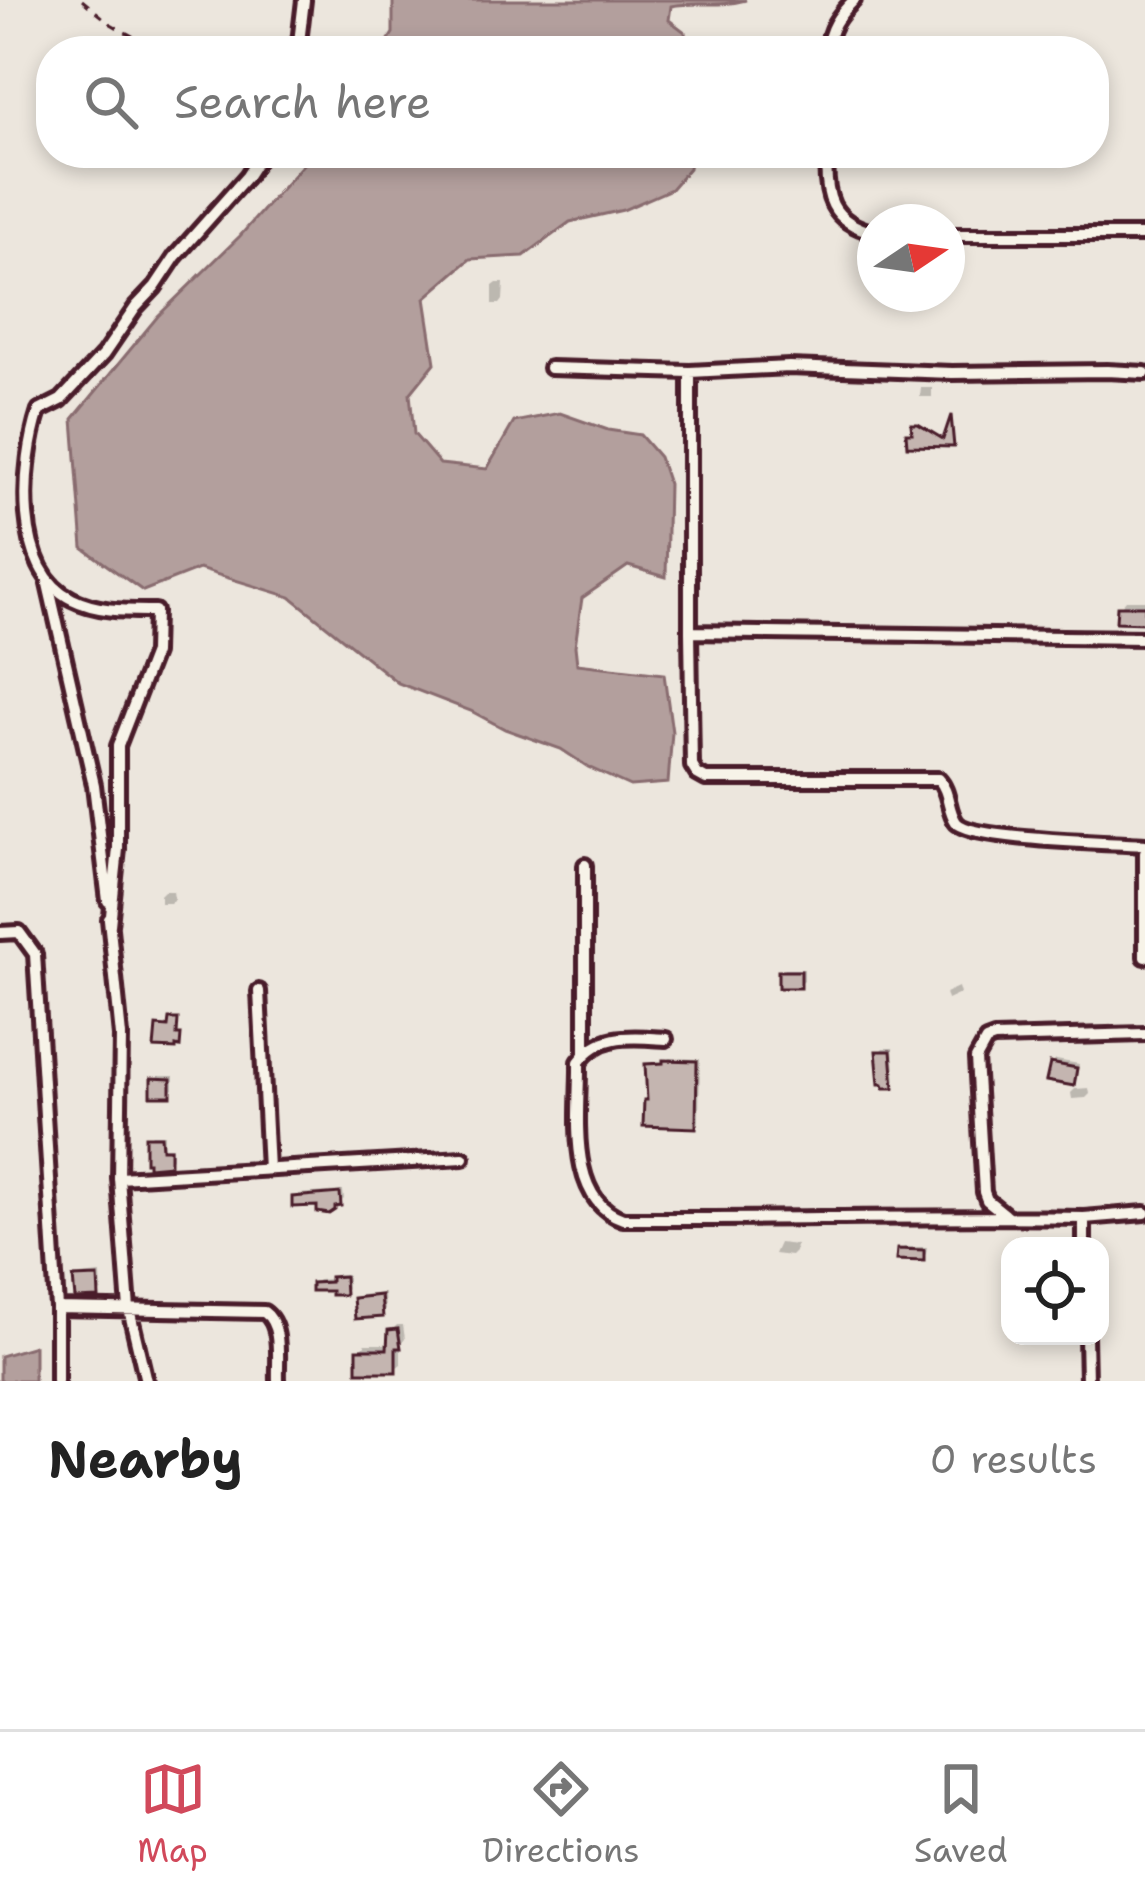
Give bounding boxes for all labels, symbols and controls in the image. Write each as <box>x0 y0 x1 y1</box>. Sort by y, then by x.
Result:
search box <box>36 36 1109 168</box>
icon: search <box>78 69 144 135</box>
text: Search here <box>174 72 431 132</box>
north arrow <box>857 204 965 312</box>
map controls <box>1001 1237 1109 1345</box>
button: locate <box>1001 1237 1109 1345</box>
text: Nearby <box>48 1425 243 1493</box>
text: 0 results <box>930 1433 1097 1485</box>
tab: Map <box>137 1756 208 1873</box>
tab: Directions <box>482 1756 640 1873</box>
tab: Saved <box>914 1756 1008 1873</box>

